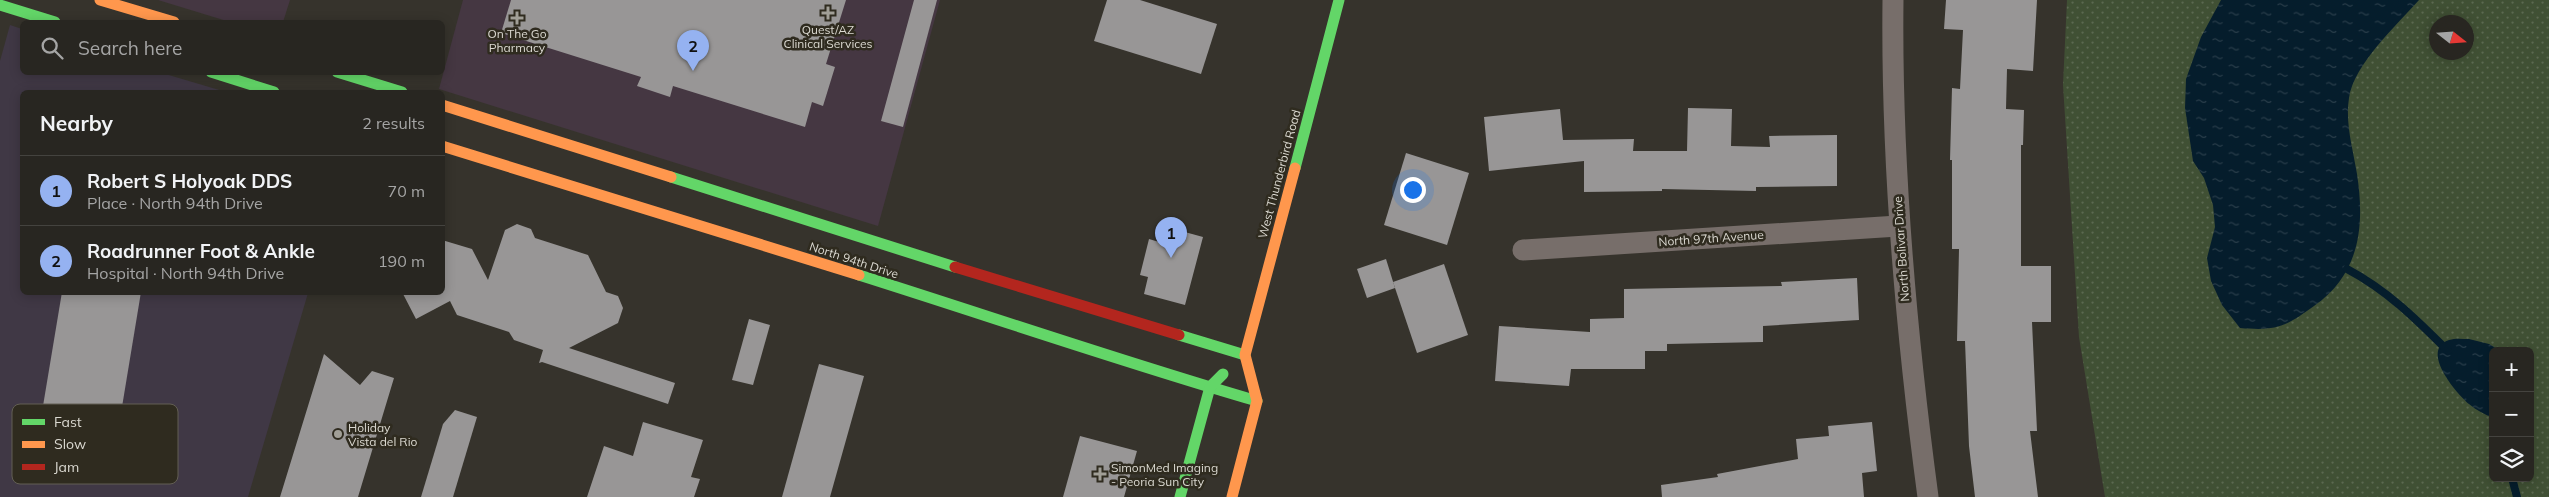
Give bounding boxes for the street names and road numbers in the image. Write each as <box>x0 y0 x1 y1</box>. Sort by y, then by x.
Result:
street label: West Thunderbird Road <box>1255 108 1303 240</box>
street label: North Bolivar Drive <box>1890 196 1912 302</box>
street label: North 97th Avenue <box>1658 227 1764 249</box>
street label: North 94th Drive <box>808 239 900 281</box>

